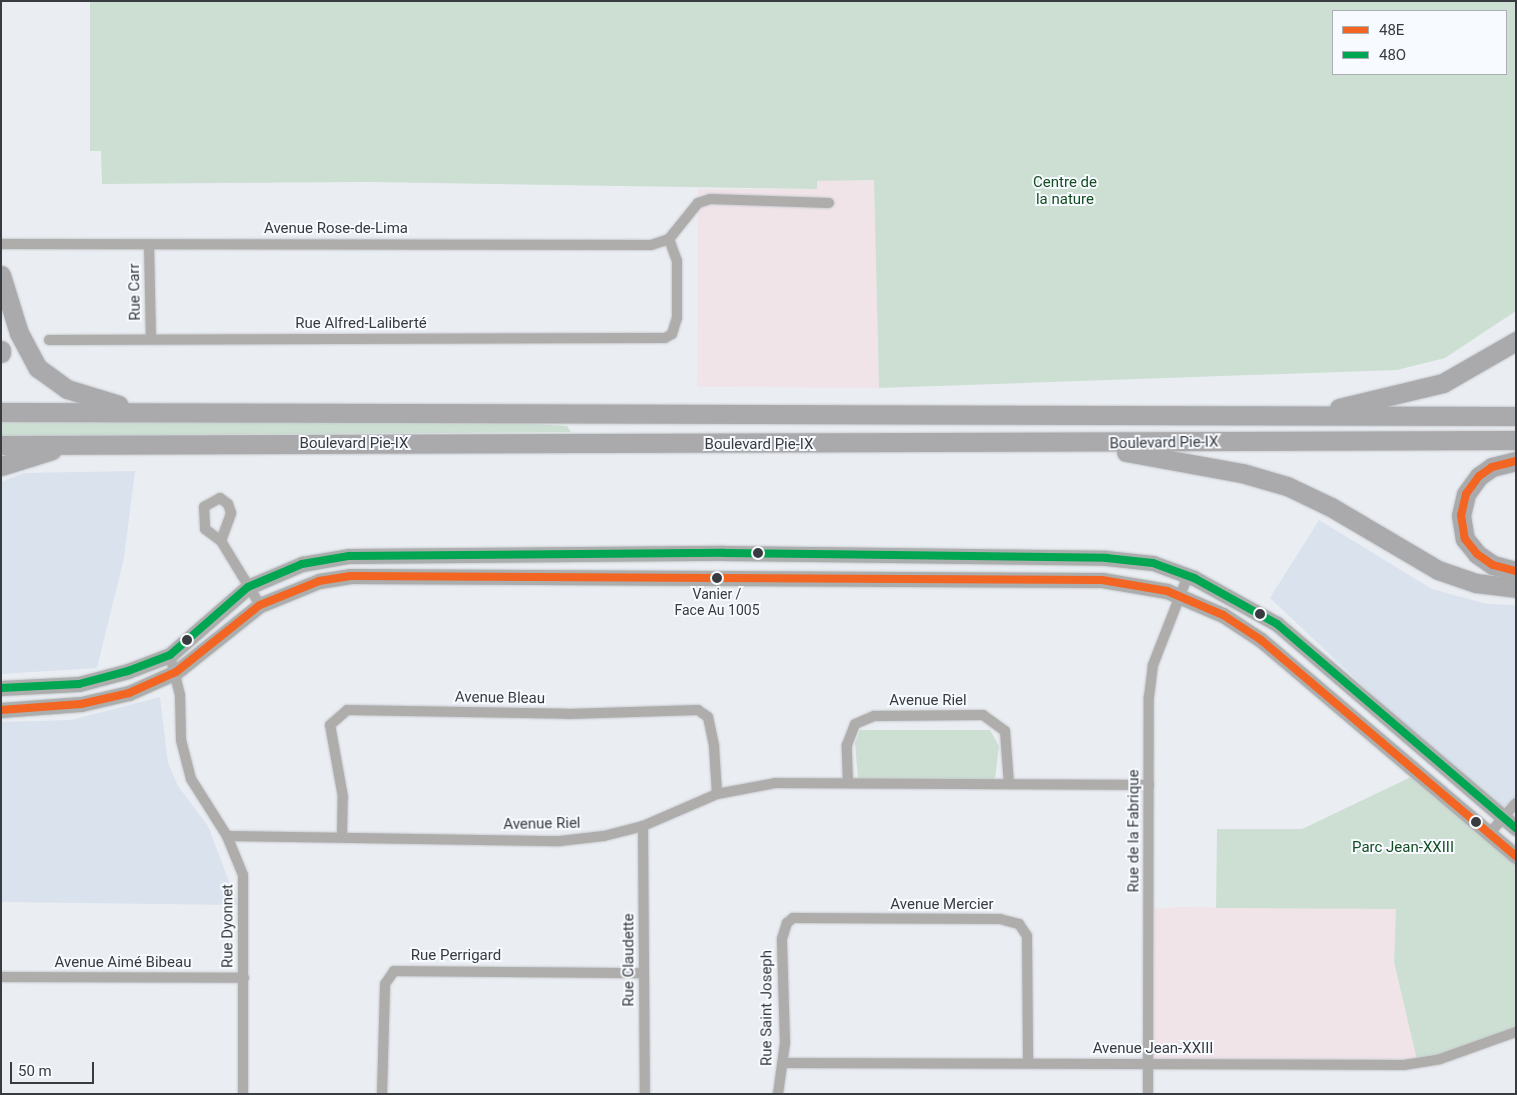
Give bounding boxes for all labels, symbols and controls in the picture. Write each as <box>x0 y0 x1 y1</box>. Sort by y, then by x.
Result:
legend <box>1332 10 1507 75</box>
text: 48E <box>1379 21 1404 39</box>
text: 48O <box>1379 46 1406 64</box>
park label: Centre de la nature <box>1033 173 1097 208</box>
street label: Avenue Rose-de-Lima <box>264 220 408 238</box>
street label: Rue Carr <box>126 263 144 321</box>
street label: Rue Alfred-Laliberté <box>295 315 427 333</box>
street label: Boulevard Pie-IX <box>1109 433 1219 453</box>
street label: Boulevard Pie-IX <box>300 435 408 453</box>
street label: Boulevard Pie-IX <box>705 436 813 454</box>
unlabelled marker <box>753 548 763 558</box>
marker: Vanier / Face Au 1005 <box>712 573 722 583</box>
place label: Vanier / Face Au 1005 <box>674 586 760 618</box>
unlabelled marker <box>1255 609 1265 619</box>
unlabelled marker <box>182 635 192 645</box>
street label: Avenue Bleau <box>455 688 545 708</box>
street label: Avenue Riel <box>889 692 967 710</box>
street label: Rue de la Fabrique <box>1125 770 1143 892</box>
street label: Avenue Riel <box>503 814 581 834</box>
unlabelled marker <box>1471 817 1481 827</box>
park label: Parc Jean-XXIII <box>1352 839 1454 857</box>
street label: Rue Dyonnet <box>219 884 237 968</box>
street label: Avenue Mercier <box>890 896 994 914</box>
street label: Rue Claudette <box>620 913 638 1007</box>
street label: Rue Perrigard <box>411 947 501 965</box>
street label: Rue Saint Joseph <box>758 950 776 1066</box>
street label: Avenue Aimé Bibeau <box>55 954 191 972</box>
street label: Avenue Jean-XXIII <box>1093 1040 1213 1058</box>
scale bar <box>12 1052 96 1084</box>
text: 50 m <box>18 1062 52 1080</box>

